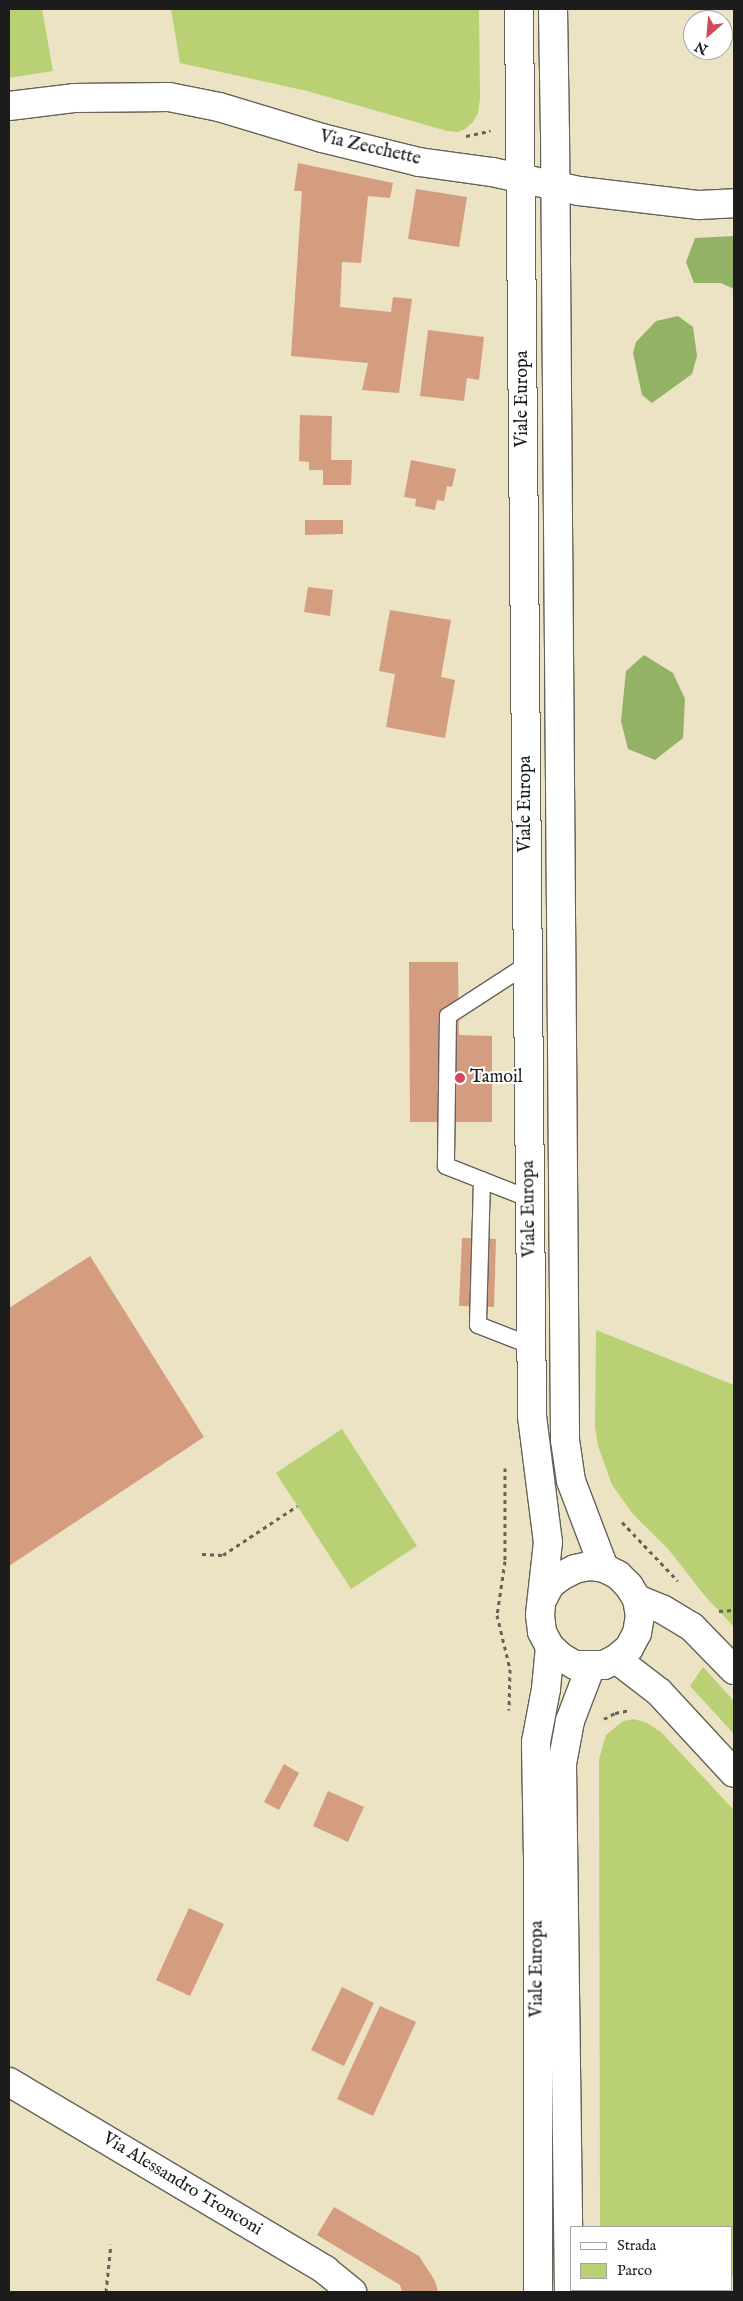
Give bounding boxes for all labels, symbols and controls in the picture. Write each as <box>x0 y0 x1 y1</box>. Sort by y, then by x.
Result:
north arrow <box>683 10 733 60</box>
text: N <box>692 37 711 58</box>
street label: Via Zecchette <box>317 127 423 171</box>
street label: Viale Europa <box>512 350 534 448</box>
street label: Viale Europa <box>515 755 537 853</box>
place label: Tamoil <box>470 1067 523 1089</box>
marker: Tamoil <box>454 1072 466 1084</box>
street label: Viale Europa <box>518 1160 542 1258</box>
street label: Viale Europa <box>527 1920 549 2018</box>
street label: Via Alessandro Tronconi <box>98 2129 266 2241</box>
legend <box>570 2226 733 2291</box>
text: Strada <box>617 2236 656 2255</box>
text: Parco <box>617 2261 652 2280</box>

